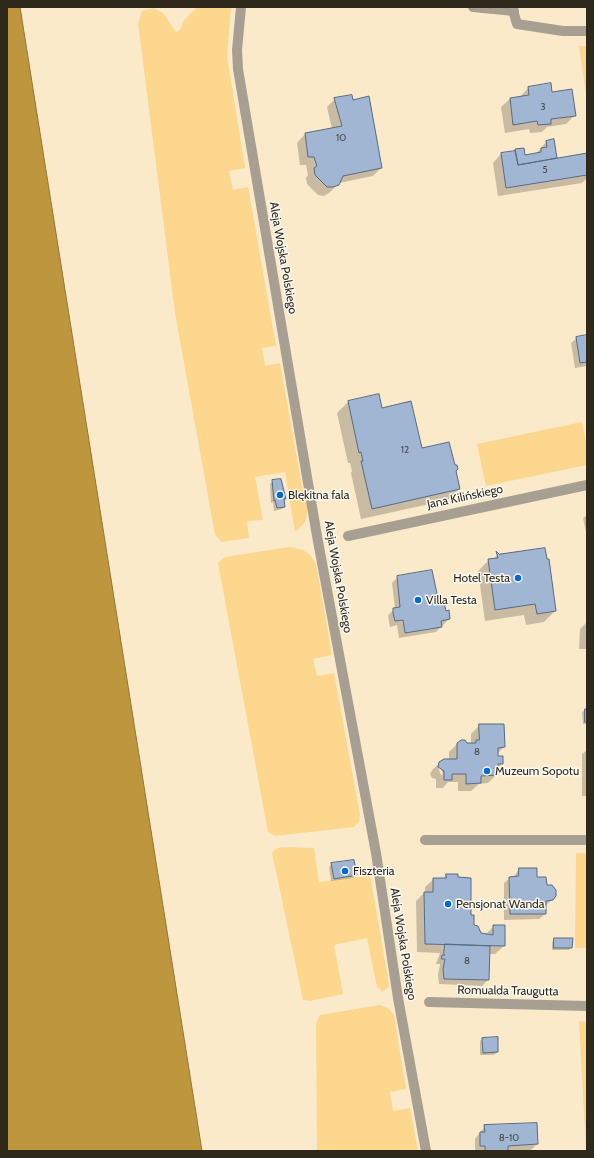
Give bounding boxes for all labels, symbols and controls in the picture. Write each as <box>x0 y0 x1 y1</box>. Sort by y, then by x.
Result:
house number: 3 <box>540 101 546 113</box>
house number: 10 <box>336 132 346 144</box>
house number: 5 <box>542 164 548 176</box>
street label: Aleja Wojska Polskiego <box>266 201 300 315</box>
house number: 12 <box>401 444 409 456</box>
street label: Jana Kilińskiego <box>426 482 504 512</box>
place label: Blękitna fala <box>288 488 349 502</box>
marker: Blękitna fala <box>275 490 285 500</box>
street label: Aleja Wojska Polskiego <box>321 520 355 634</box>
place label: Hotel Testa <box>453 571 510 585</box>
marker: Hotel Testa <box>513 573 523 583</box>
place label: Villa Testa <box>426 593 477 607</box>
marker: Villa Testa <box>413 595 423 605</box>
house number: 8 <box>474 746 480 758</box>
place label: Muzeum Sopotu <box>495 764 579 778</box>
marker: Muzeum Sopotu <box>482 766 492 776</box>
place label: Fiszteria <box>353 864 395 878</box>
marker: Fiszteria <box>340 866 350 876</box>
street label: Aleja Wojska Polskiego <box>387 887 419 1001</box>
place label: Pensjonat Wanda <box>456 897 545 911</box>
marker: Pensjonat Wanda <box>443 899 453 909</box>
house number: 8 <box>464 955 470 967</box>
street label: Romualda Traugutta <box>457 983 559 999</box>
house number: 8-10 <box>499 1132 519 1144</box>

